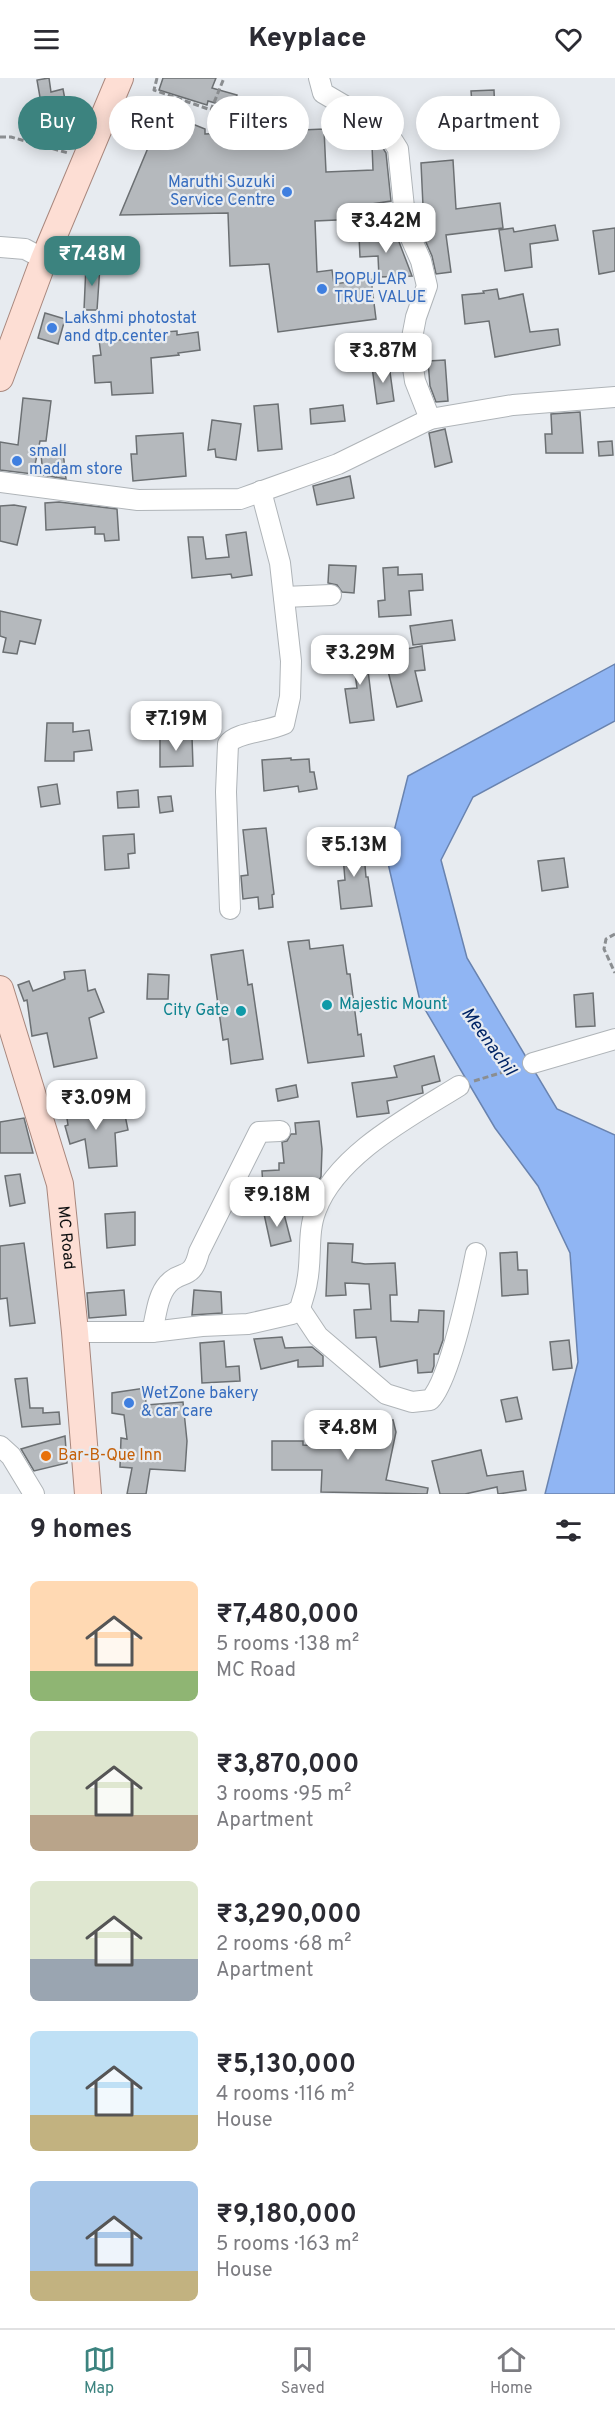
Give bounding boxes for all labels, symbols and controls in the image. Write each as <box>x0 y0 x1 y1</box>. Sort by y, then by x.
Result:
text: Keyplace <box>249 22 366 56</box>
icon: menu <box>30 23 63 56</box>
icon: heart <box>552 23 585 56</box>
chip: Buy <box>18 96 97 150</box>
chip: Rent <box>109 96 195 150</box>
chip: Filters <box>207 96 309 150</box>
chip: New <box>321 96 404 150</box>
chip: Apartment <box>416 96 560 150</box>
place label: Maruthi Suzuki Service Centre <box>168 173 275 211</box>
marker: Maruthi Suzuki Service Centre <box>280 185 294 199</box>
pin: ₹3.42M <box>337 203 435 254</box>
text: ₹3.42M <box>351 209 421 235</box>
pin: ₹7.48M <box>43 236 141 287</box>
text: ₹7.48M <box>58 242 126 268</box>
place label: POPULAR TRUE VALUE <box>334 270 426 308</box>
marker: POPULAR TRUE VALUE <box>315 282 329 296</box>
place label: Lakshmi photostat and dtp center <box>64 309 197 347</box>
marker: Lakshmi photostat and dtp center <box>45 321 59 335</box>
pin: ₹3.87M <box>334 333 432 384</box>
text: ₹3.87M <box>349 339 417 365</box>
place label: small madam store <box>29 442 123 480</box>
marker: small madam store <box>10 454 24 468</box>
pin: ₹3.29M <box>311 635 409 686</box>
text: ₹3.29M <box>325 641 395 667</box>
pin: ₹7.19M <box>127 701 225 752</box>
text: ₹7.19M <box>145 707 207 733</box>
pin: ₹5.13M <box>305 827 403 878</box>
text: ₹5.13M <box>321 833 387 859</box>
place label: Majestic Mount <box>339 995 447 1015</box>
marker: Majestic Mount <box>320 998 334 1012</box>
place label: City Gate <box>163 1001 229 1021</box>
water label: Meenachil <box>455 1003 521 1082</box>
marker: City Gate <box>234 1004 248 1018</box>
pin: ₹3.09M <box>47 1080 145 1131</box>
text: ₹3.09M <box>60 1086 132 1112</box>
pin: ₹9.18M <box>228 1177 326 1228</box>
text: ₹9.18M <box>244 1183 310 1209</box>
street label: MC Road <box>52 1205 79 1271</box>
place label: WetZone bakery & car care <box>141 1384 258 1422</box>
marker: WetZone bakery & car care <box>122 1396 136 1410</box>
pin: ₹4.8M <box>306 1410 390 1461</box>
text: ₹4.8M <box>318 1416 378 1442</box>
place label: Bar-B-Que Inn <box>58 1446 162 1466</box>
marker: Bar-B-Que Inn <box>39 1449 53 1463</box>
text: 9 homes <box>30 1514 132 1547</box>
icon: filters <box>552 1514 585 1547</box>
text: ₹7,480,000 <box>216 1599 359 1632</box>
icon: home <box>78 1605 150 1677</box>
text: 5 rooms · 138 m² <box>216 1632 359 1658</box>
text: MC Road <box>216 1658 296 1684</box>
text: ₹3,870,000 <box>216 1749 359 1782</box>
icon: home <box>78 1755 150 1827</box>
text: 3 rooms · 95 m² <box>216 1782 352 1808</box>
text: Apartment <box>216 1808 314 1834</box>
text: ₹3,290,000 <box>216 1899 362 1932</box>
icon: home <box>78 1905 150 1977</box>
text: 2 rooms · 68 m² <box>216 1932 352 1958</box>
text: Apartment <box>216 1958 314 1984</box>
text: ₹5,130,000 <box>216 2049 356 2082</box>
icon: home <box>78 2055 150 2127</box>
text: 4 rooms · 116 m² <box>216 2082 354 2108</box>
text: House <box>216 2108 272 2134</box>
text: ₹9,180,000 <box>216 2199 357 2232</box>
icon: home <box>78 2205 150 2277</box>
text: 5 rooms · 163 m² <box>216 2232 359 2258</box>
text: House <box>216 2258 272 2284</box>
tab: Map <box>83 2343 116 2399</box>
tab: Saved <box>281 2343 325 2399</box>
tab: Home <box>490 2343 532 2399</box>

